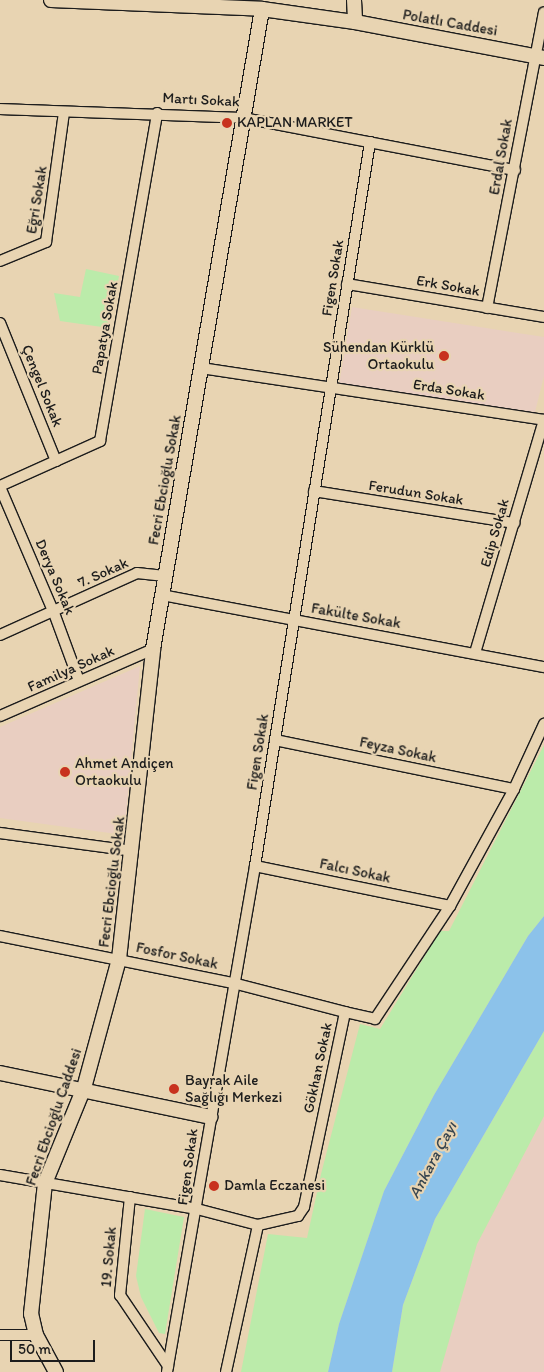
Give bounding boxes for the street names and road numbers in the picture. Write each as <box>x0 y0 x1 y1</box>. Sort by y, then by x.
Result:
street label: Polatlı Caddesi <box>401 6 499 40</box>
street label: Martı Sokak <box>162 89 240 111</box>
street label: Erdal Sokak <box>485 118 517 196</box>
street label: Eğri Sokak <box>23 165 51 235</box>
street label: Figen Sokak <box>318 239 348 317</box>
street label: Erk Sokak <box>415 272 481 300</box>
street label: Papatya Sokak <box>88 280 122 376</box>
street label: Çengel Sokak <box>17 343 67 429</box>
street label: Erda Sokak <box>412 375 486 405</box>
street label: Fecri Ebcioğlu Sokak <box>145 414 185 546</box>
street label: Ferudun Sokak <box>367 477 465 509</box>
street label: Edip Sokak <box>477 497 513 569</box>
street label: Derya Sokak <box>31 537 79 617</box>
street label: 7. Sokak <box>75 554 131 592</box>
street label: Fakülte Sokak <box>310 599 402 633</box>
street label: Familya Sokak <box>25 642 117 696</box>
street label: Figen Sokak <box>243 713 273 791</box>
street label: Feyza Sokak <box>358 733 438 767</box>
street label: Fecri Ebcioğlu Sokak <box>95 816 129 948</box>
street label: Falcı Sokak <box>318 855 392 887</box>
street label: Fosfor Sokak <box>135 939 219 973</box>
street label: Gökhan Sokak <box>300 1021 336 1115</box>
street label: Fecri Ebcioğlu Caddesi <box>22 1046 86 1188</box>
street label: Figen Sokak <box>174 1128 202 1206</box>
street label: 19. Sokak <box>97 1226 121 1288</box>

